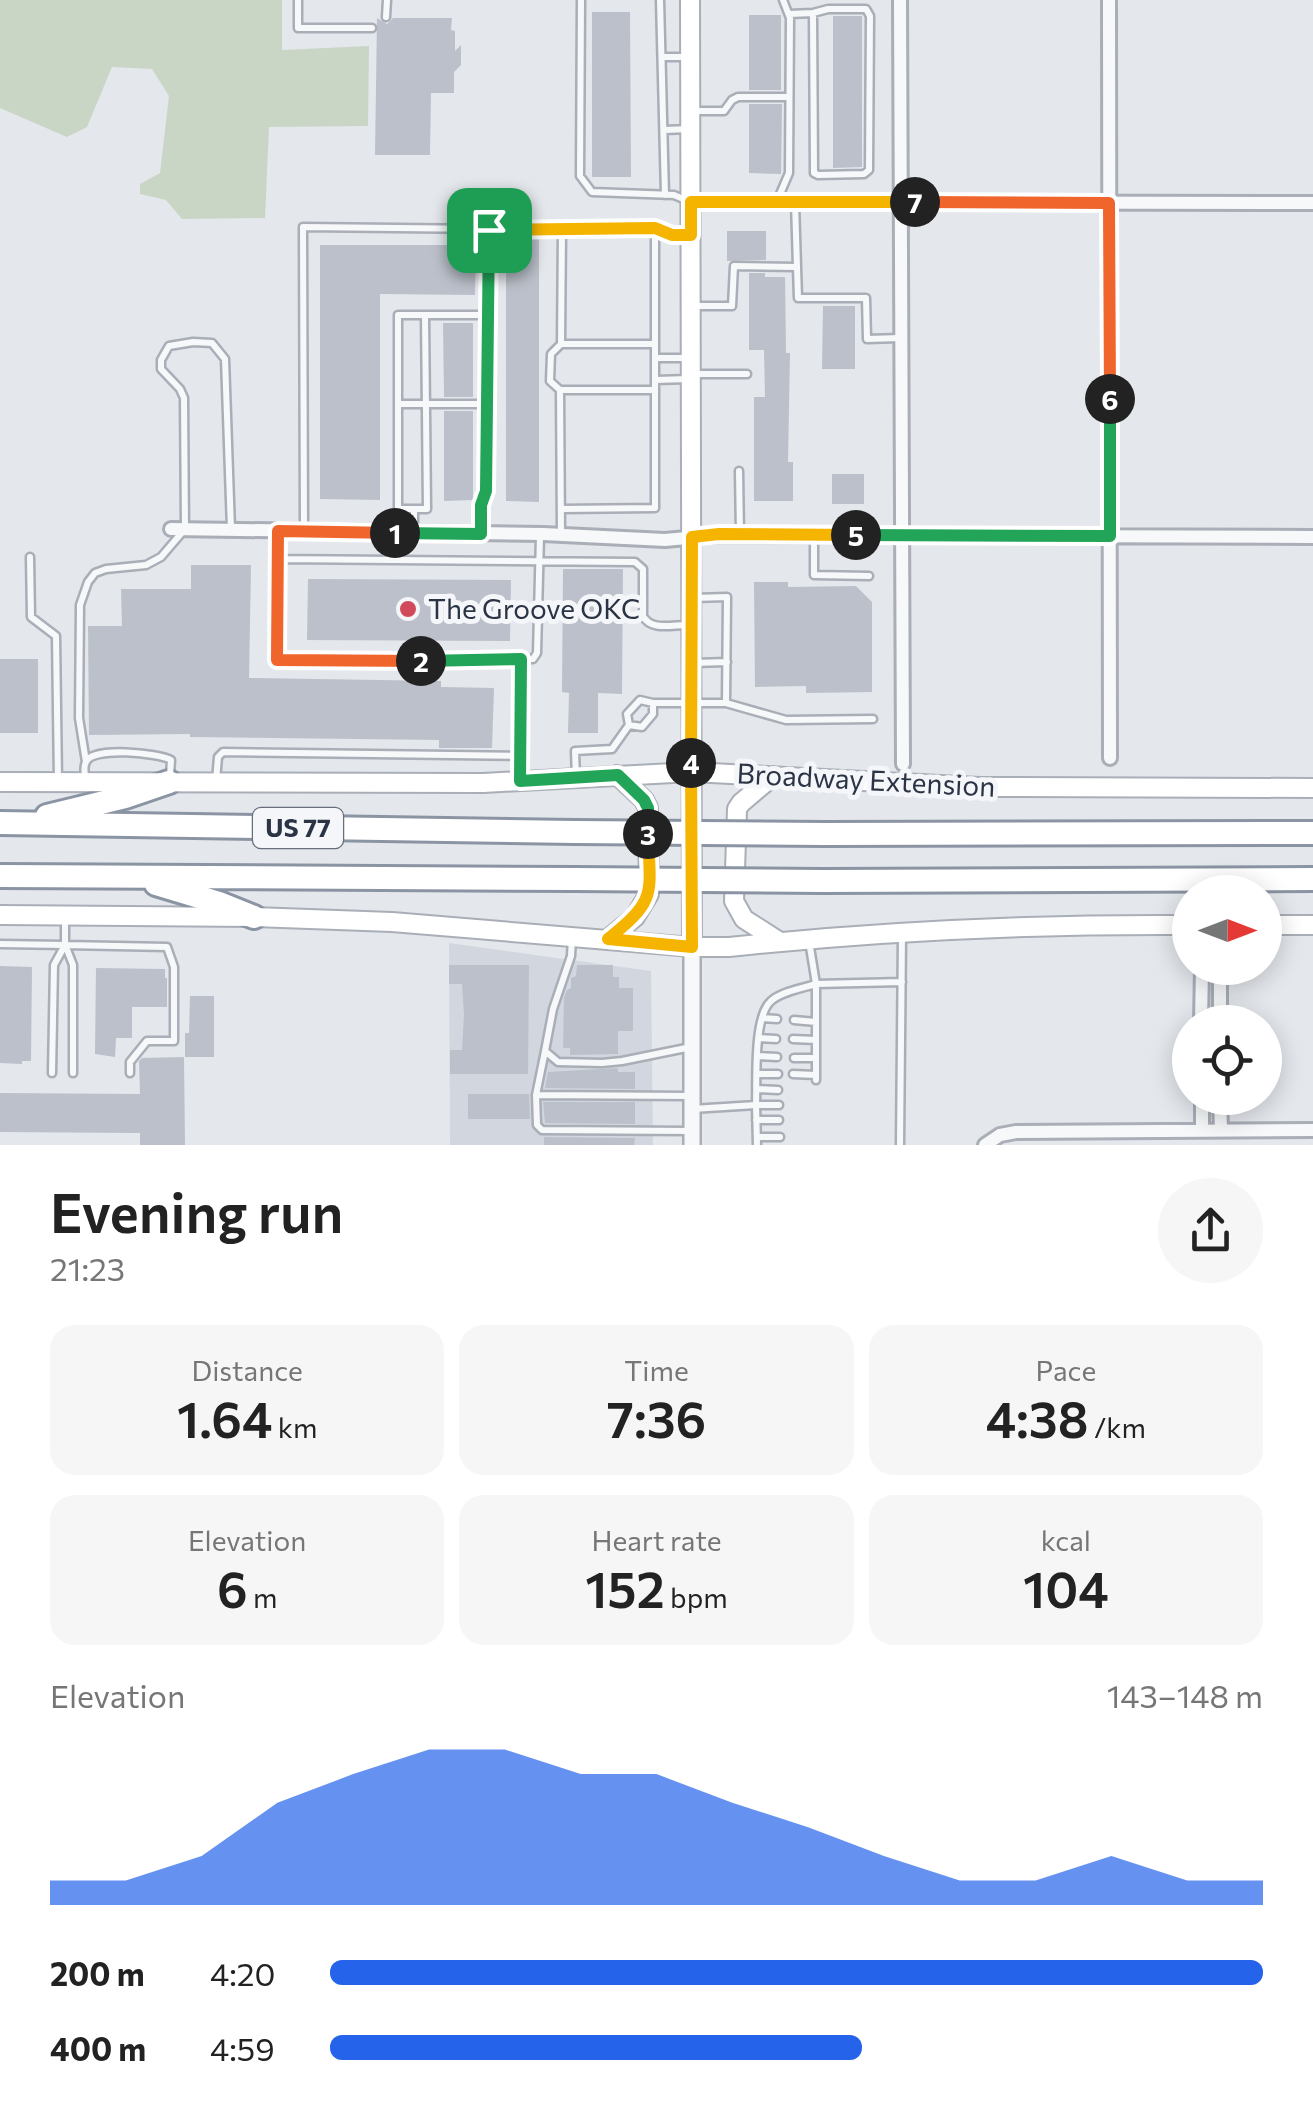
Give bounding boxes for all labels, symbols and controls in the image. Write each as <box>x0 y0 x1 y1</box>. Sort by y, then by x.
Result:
pin: 7 <box>890 177 940 227</box>
text: 7 <box>907 185 923 219</box>
pin <box>447 188 532 273</box>
icon: arrive <box>462 203 517 258</box>
pin: 6 <box>1085 374 1135 424</box>
text: 6 <box>1101 382 1119 416</box>
pin: 1 <box>370 508 420 558</box>
pin: 5 <box>831 510 881 560</box>
text: 1 <box>389 516 401 550</box>
text: 5 <box>848 518 864 552</box>
place label: The Groove OKC <box>428 591 640 625</box>
marker: The Groove OKC <box>397 598 419 620</box>
pin: 2 <box>396 636 446 686</box>
text: 2 <box>413 644 429 678</box>
pin: 4 <box>666 738 716 788</box>
text: 4 <box>682 746 700 780</box>
street label: Broadway Extension <box>736 755 996 803</box>
road number: US 77 <box>253 808 343 848</box>
pin: 3 <box>623 809 673 859</box>
text: 3 <box>640 817 656 851</box>
north arrow <box>1172 875 1282 985</box>
map controls <box>1172 875 1282 1115</box>
button: locate <box>1172 1005 1282 1115</box>
text: Evening run <box>50 1177 343 1244</box>
button: share <box>1158 1178 1263 1283</box>
text: 21:23 <box>50 1248 125 1288</box>
text: Distance <box>192 1353 303 1387</box>
text: Time <box>624 1353 689 1387</box>
text: Pace <box>1035 1353 1096 1387</box>
text: 1.64 <box>177 1387 272 1448</box>
text: 7:36 <box>607 1387 706 1448</box>
text: 4:38 <box>986 1387 1089 1448</box>
text: km <box>272 1410 317 1444</box>
text: /km <box>1089 1410 1146 1444</box>
text: Elevation <box>188 1523 306 1557</box>
text: Heart rate <box>591 1523 722 1557</box>
text: kcal <box>1041 1523 1091 1557</box>
text: 6 <box>217 1557 248 1618</box>
text: 152 <box>585 1557 665 1618</box>
text: 104 <box>1023 1557 1109 1618</box>
text: m <box>248 1580 277 1614</box>
text: bpm <box>665 1580 728 1614</box>
text: Elevation <box>50 1675 185 1715</box>
text: 143–148 m <box>1107 1675 1263 1715</box>
text: 200 m <box>50 1953 145 1993</box>
text: 4:20 <box>210 1953 275 1993</box>
text: 400 m <box>50 2028 146 2068</box>
text: 4:59 <box>210 2028 275 2068</box>

